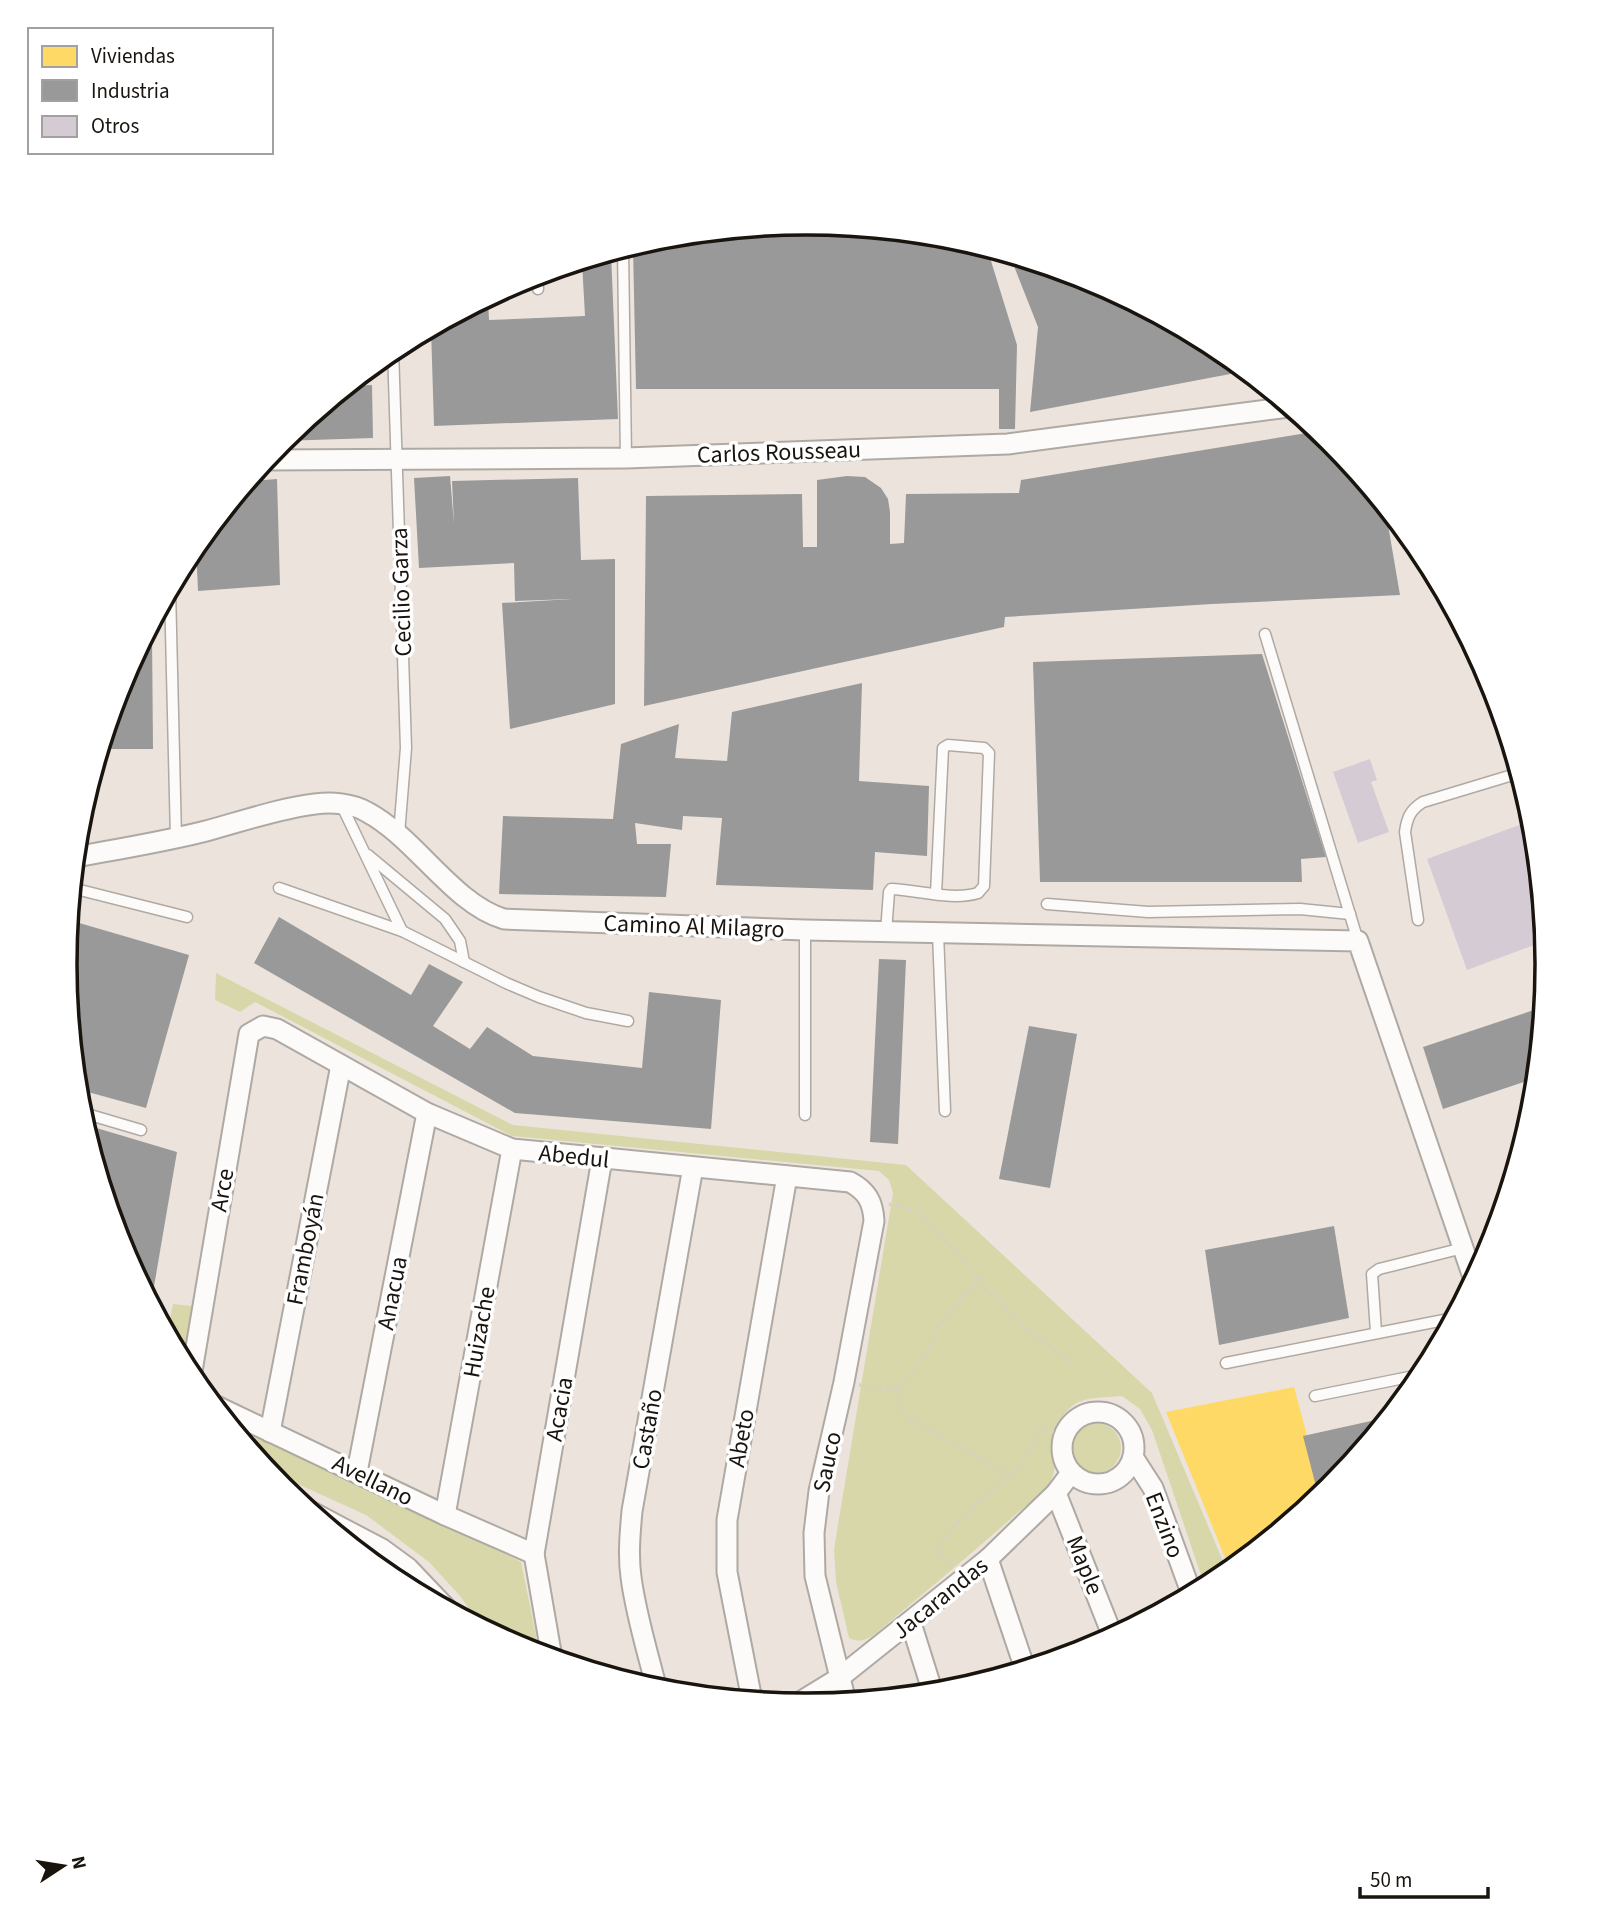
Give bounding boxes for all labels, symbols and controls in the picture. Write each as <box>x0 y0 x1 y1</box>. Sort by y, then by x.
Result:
legend <box>28 28 273 154</box>
text: Viviendas <box>91 41 175 71</box>
text: Industria <box>91 76 170 106</box>
text: Otros <box>91 111 139 141</box>
street label: Carlos Rousseau <box>696 432 862 473</box>
street label: Cecilio Garza <box>382 527 421 657</box>
street label: Camino Al Milagro <box>603 906 785 947</box>
street label: Abedul <box>537 1135 611 1178</box>
street label: Arce <box>201 1166 244 1215</box>
street label: Framboyán <box>278 1190 333 1308</box>
street label: Anacua <box>368 1253 417 1333</box>
street label: Huizache <box>454 1284 505 1381</box>
street label: Acacia <box>537 1374 582 1444</box>
street label: Castaño <box>623 1386 672 1472</box>
street label: Abeto <box>719 1406 764 1470</box>
street label: Sauco <box>804 1428 851 1496</box>
street label: Avellano <box>326 1446 419 1515</box>
street label: Enzino <box>1136 1487 1193 1563</box>
street label: Maple <box>1057 1530 1112 1600</box>
street label: Jacarandas <box>885 1549 996 1648</box>
north arrow <box>28 1831 98 1901</box>
text: N <box>64 1854 93 1872</box>
scale bar <box>1360 1856 1488 1900</box>
text: 50 m <box>1370 1865 1412 1895</box>

